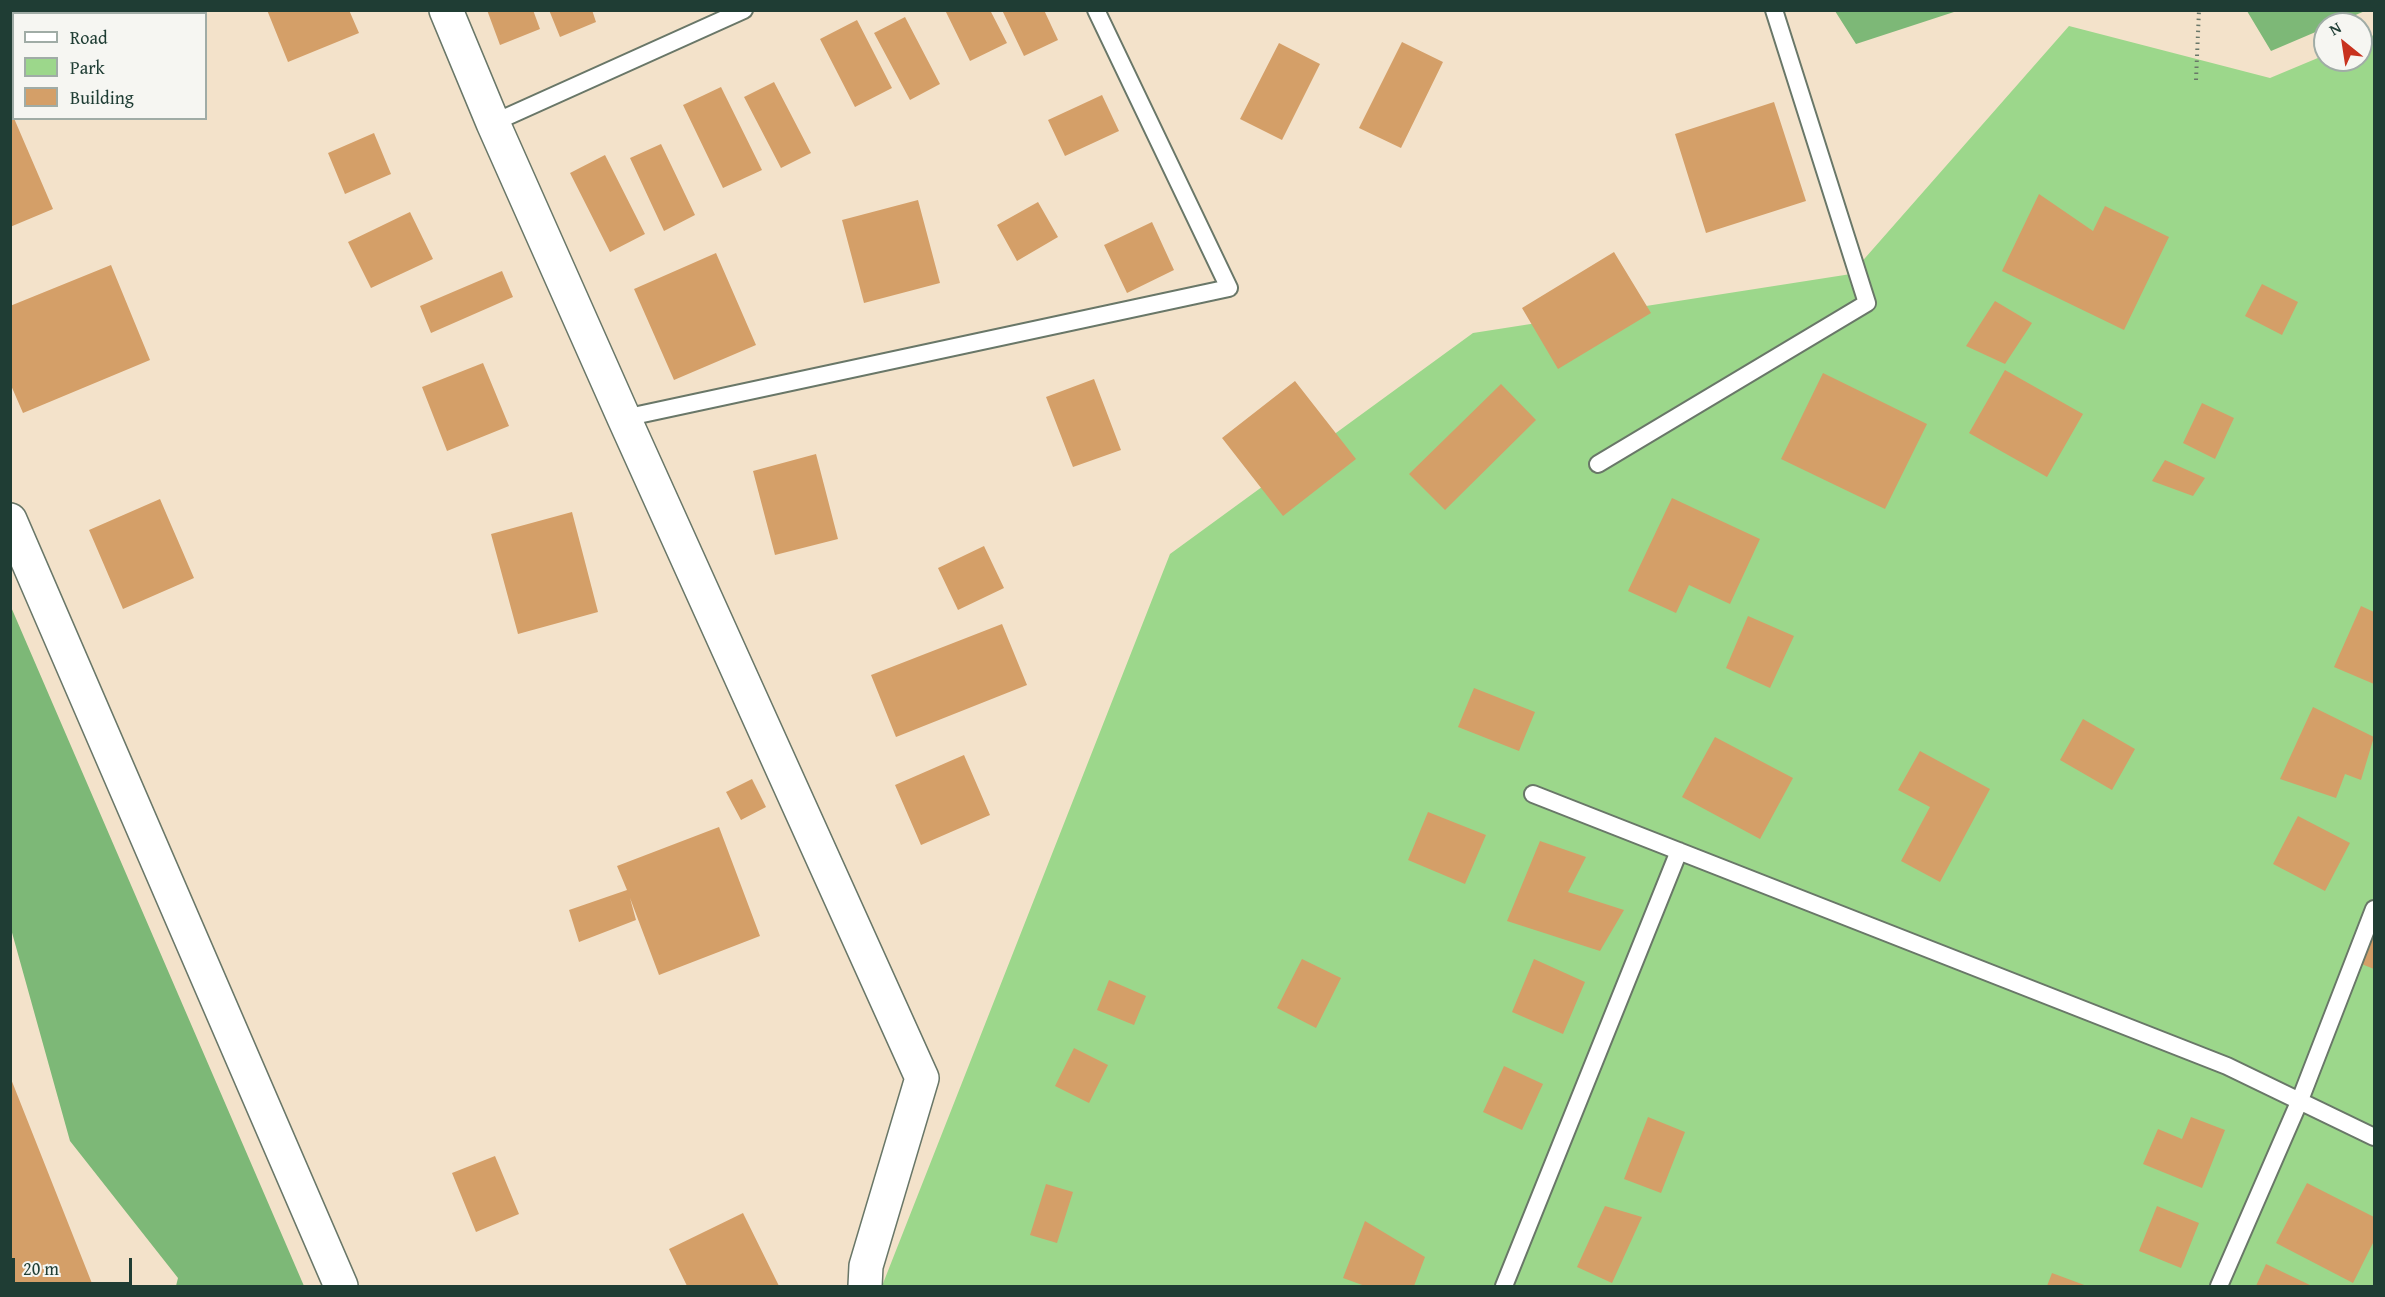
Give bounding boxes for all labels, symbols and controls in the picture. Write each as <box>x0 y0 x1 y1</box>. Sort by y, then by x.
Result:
legend <box>12 12 207 120</box>
north arrow <box>2313 12 2373 72</box>
text: N <box>2324 15 2346 41</box>
text: Road <box>70 24 108 51</box>
text: Park <box>70 54 105 81</box>
text: Building <box>70 84 134 111</box>
scale bar <box>15 1246 135 1284</box>
text: 20 m <box>23 1255 59 1282</box>

